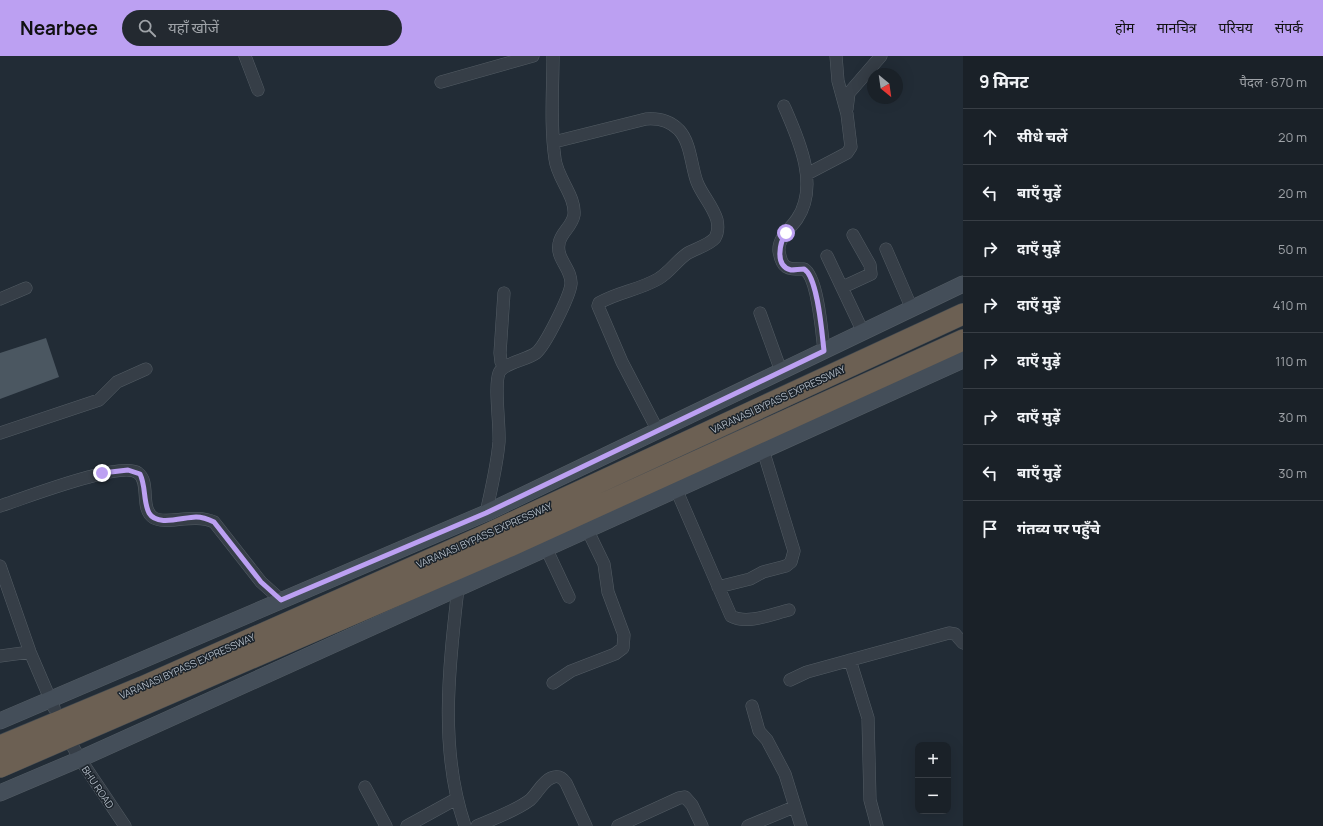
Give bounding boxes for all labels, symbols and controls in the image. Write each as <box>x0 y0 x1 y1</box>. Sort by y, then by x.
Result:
search box <box>122 10 402 46</box>
text: Nearbee <box>20 15 98 41</box>
icon: search <box>136 17 158 39</box>
text: यहाँ खोजें <box>168 17 219 38</box>
text: होम <box>1115 18 1134 37</box>
text: मानचित्र <box>1156 18 1197 37</box>
text: परिचय <box>1219 18 1253 37</box>
text: संपर्क <box>1275 18 1303 37</box>
north arrow <box>867 68 903 104</box>
text: 9 मिनट <box>979 70 1029 93</box>
text: पैदल · 670 m <box>1240 73 1307 91</box>
icon: ahead <box>979 126 1001 148</box>
text: सीधे चलें <box>1017 126 1067 147</box>
text: 20 m <box>1278 128 1307 146</box>
icon: left <box>979 182 1001 204</box>
text: बाएँ मुड़ें <box>1017 182 1061 203</box>
text: 20 m <box>1278 184 1307 202</box>
route start <box>777 224 795 242</box>
icon: right <box>979 238 1001 260</box>
text: दाएँ मुड़ें <box>1017 238 1060 259</box>
text: 50 m <box>1278 240 1307 258</box>
icon: right <box>979 294 1001 316</box>
text: दाएँ मुड़ें <box>1017 294 1060 315</box>
text: 410 m <box>1273 296 1307 314</box>
icon: right <box>979 350 1001 372</box>
text: दाएँ मुड़ें <box>1017 350 1060 371</box>
text: 110 m <box>1275 352 1307 370</box>
street label: VARANASI BYPASS EXPRESSWAY <box>708 361 848 436</box>
icon: right <box>979 406 1001 428</box>
text: दाएँ मुड़ें <box>1017 406 1060 427</box>
text: 30 m <box>1278 408 1307 426</box>
icon: left <box>979 462 1001 484</box>
text: बाएँ मुड़ें <box>1017 462 1061 483</box>
route end <box>93 464 111 482</box>
text: 30 m <box>1278 464 1307 482</box>
street label: VARANASI BYPASS EXPRESSWAY <box>414 499 554 571</box>
icon: arrive <box>979 518 1001 540</box>
text: गंतव्य पर पहुँचे <box>1017 518 1100 539</box>
street label: VARANASI BYPASS EXPRESSWAY <box>117 630 257 702</box>
map controls <box>915 742 951 814</box>
button: + <box>915 742 951 778</box>
street label: BHU ROAD <box>79 763 117 811</box>
button: − <box>915 778 951 814</box>

